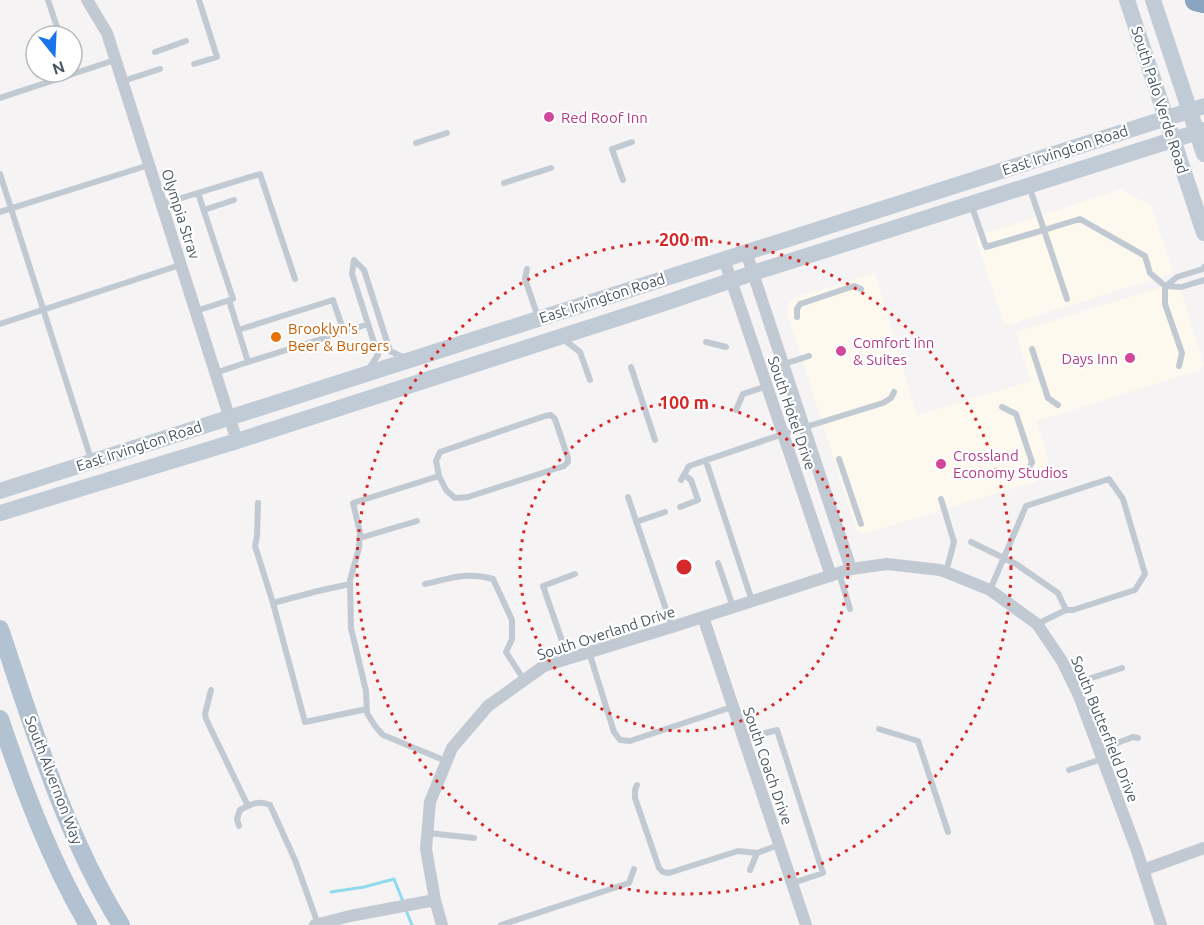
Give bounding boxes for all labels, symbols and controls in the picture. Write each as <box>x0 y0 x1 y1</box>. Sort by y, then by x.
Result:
north arrow <box>24 24 84 84</box>
street label: South Palo Verde Road <box>1128 24 1192 176</box>
text: N <box>50 58 67 79</box>
place label: Red Roof Inn <box>561 109 648 126</box>
marker: Red Roof Inn <box>542 110 556 124</box>
street label: East Irvington Road <box>1000 122 1130 178</box>
street label: Olympia Strav <box>158 167 204 262</box>
text: 200 m <box>659 229 709 249</box>
street label: East Irvington Road <box>537 270 667 326</box>
place label: Brooklyn's Beer & Burgers <box>288 320 389 354</box>
marker: Brooklyn's Beer & Burgers <box>269 330 283 344</box>
place label: Comfort Inn & Suites <box>853 334 934 368</box>
marker: Comfort Inn & Suites <box>834 344 848 358</box>
place label: Days Inn <box>1062 350 1118 367</box>
marker: Days Inn <box>1123 351 1137 365</box>
street label: South Hotel Drive <box>765 354 819 472</box>
text: 100 m <box>659 392 709 412</box>
street label: East Irvington Road <box>74 418 204 474</box>
place label: Crossland Economy Studios <box>953 447 1068 481</box>
marker: Crossland Economy Studios <box>934 457 948 471</box>
centre of rings <box>674 557 694 577</box>
street label: South Overland Drive <box>535 603 677 663</box>
street label: South Butterfield Drive <box>1068 653 1142 805</box>
street label: South Coach Drive <box>740 705 796 827</box>
street label: South Alvernon Way <box>22 714 86 846</box>

